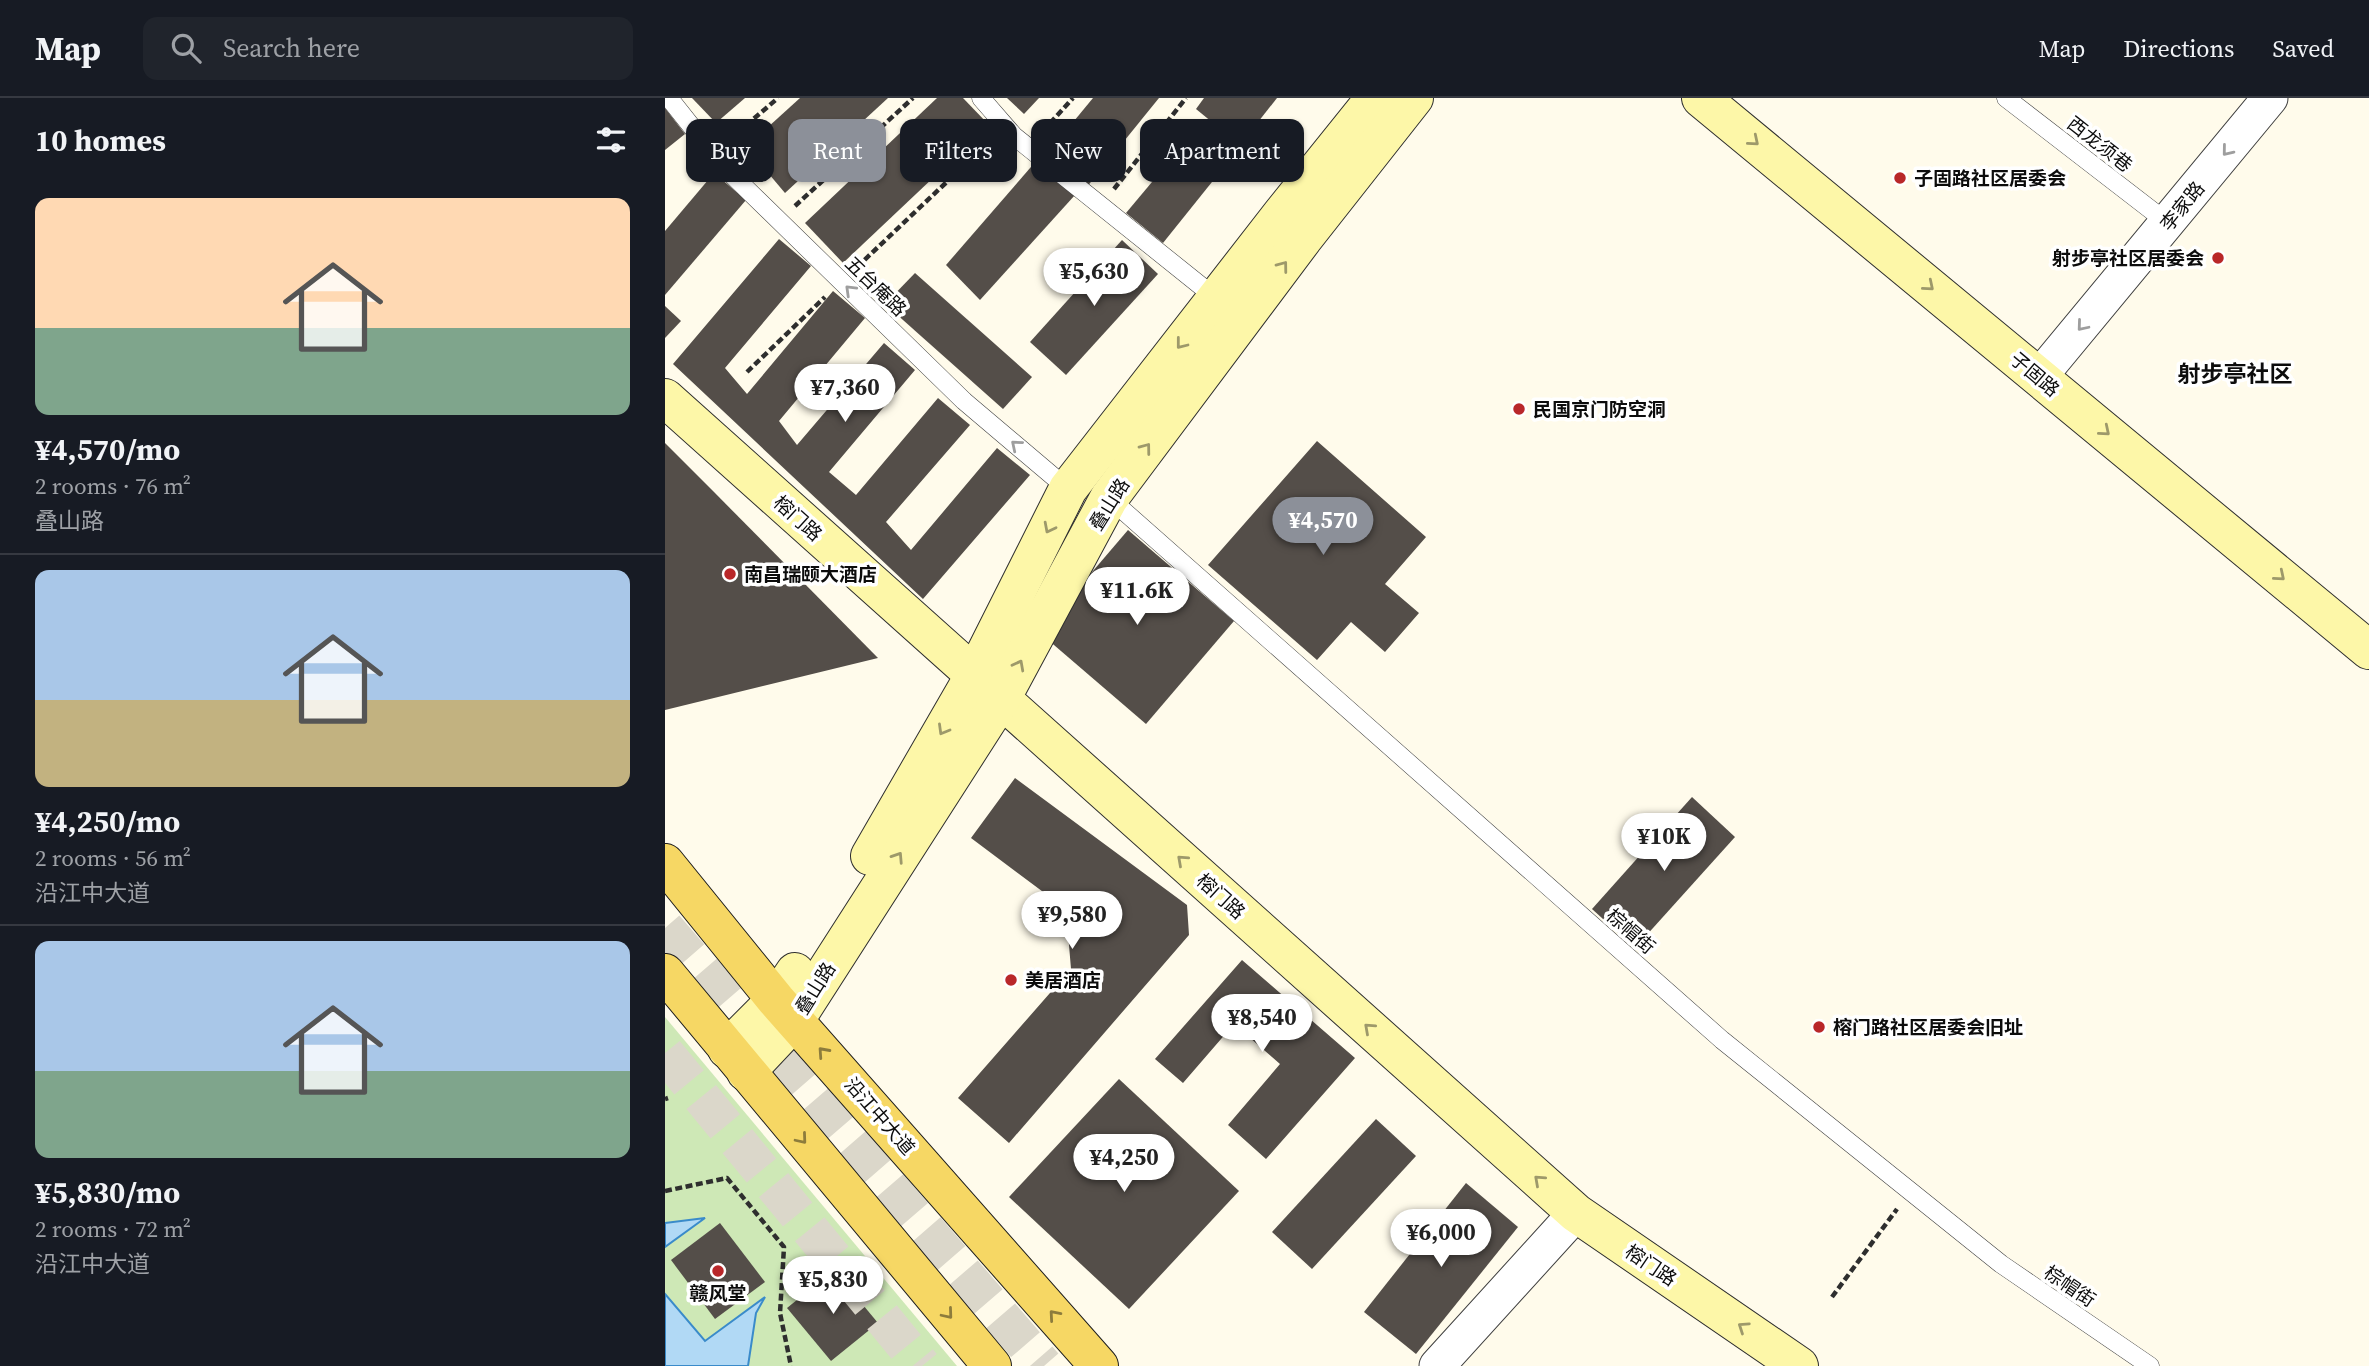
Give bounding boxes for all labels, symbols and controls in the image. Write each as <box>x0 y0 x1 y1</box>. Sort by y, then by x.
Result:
search box <box>143 17 633 80</box>
text: Map <box>35 26 101 71</box>
icon: search <box>167 29 205 67</box>
text: Search here <box>223 30 360 66</box>
text: Map <box>2038 32 2085 65</box>
text: Directions <box>2123 32 2234 65</box>
text: Saved <box>2272 32 2334 65</box>
street label: 西龙须巷 <box>2062 110 2138 178</box>
chip: Buy <box>686 119 774 182</box>
chip: Rent <box>788 119 886 182</box>
chip: Filters <box>900 119 1017 182</box>
chip: New <box>1031 119 1126 182</box>
chip: Apartment <box>1140 119 1304 182</box>
text: 10 homes <box>35 120 166 161</box>
icon: filters <box>592 121 630 159</box>
one-way arrow <box>1746 133 1759 146</box>
one-way arrow <box>2222 144 2235 156</box>
place label: 子固路社区居委会 <box>1914 165 2066 191</box>
marker: 子固路社区居委会 <box>1892 170 1908 186</box>
street label: 李家路 <box>2154 176 2210 236</box>
icon: home <box>270 244 396 370</box>
place label: 射步亭社区居委会 <box>2052 245 2204 271</box>
pin: ¥5,630 <box>1037 248 1151 308</box>
street label: 五台庵路 <box>840 250 912 322</box>
marker: 射步亭社区居委会 <box>2210 250 2226 266</box>
text: ¥5,630 <box>1059 255 1129 287</box>
one-way arrow <box>1275 261 1287 274</box>
one-way arrow <box>1922 278 1934 291</box>
one-way arrow <box>846 286 858 298</box>
one-way arrow <box>2078 318 2090 331</box>
one-way arrow <box>1177 335 1189 348</box>
street label: 子固路 <box>2005 346 2065 402</box>
district label: 射步亭社区 <box>2178 358 2293 390</box>
pin: ¥7,360 <box>788 364 902 424</box>
text: ¥7,360 <box>810 371 880 403</box>
place label: 民国京门防空洞 <box>1533 396 1666 422</box>
marker: 民国京门防空洞 <box>1511 401 1527 417</box>
one-way arrow <box>2096 423 2109 435</box>
text: ¥4,570/mo <box>35 429 180 470</box>
one-way arrow <box>1011 441 1024 453</box>
one-way arrow <box>1138 443 1151 456</box>
text: 2 rooms · 76 m² <box>35 470 191 502</box>
street label: 叠山路 <box>1083 473 1135 535</box>
street label: 榕门路 <box>768 489 828 547</box>
pin: ¥4,570 <box>1266 498 1380 557</box>
text: ¥4,570 <box>1288 504 1358 536</box>
text: 叠山路 <box>35 505 104 537</box>
one-way arrow <box>1043 521 1057 533</box>
place label: 南昌瑞颐大酒店 <box>744 561 877 587</box>
marker: 南昌瑞颐大酒店 <box>722 566 738 582</box>
pin: ¥11.6K <box>1080 568 1194 627</box>
one-way arrow <box>2272 568 2285 581</box>
text: ¥11.6K <box>1101 574 1173 606</box>
icon: home <box>270 616 396 742</box>
one-way arrow <box>1011 659 1024 672</box>
one-way arrow <box>938 722 951 735</box>
text: ¥4,250/mo <box>35 801 180 842</box>
pin: ¥10K <box>1623 814 1705 873</box>
text: ¥10K <box>1637 820 1691 852</box>
text: 2 rooms · 56 m² <box>35 842 191 874</box>
one-way arrow <box>890 852 903 865</box>
one-way arrow <box>1177 856 1190 869</box>
street label: 榕门路 <box>1191 867 1251 925</box>
text: 沿江中大道 <box>35 877 150 909</box>
pin: ¥9,580 <box>1015 892 1129 951</box>
text: ¥9,580 <box>1037 898 1107 930</box>
street label: 棕帽街 <box>1601 902 1661 960</box>
street label: 叠山路 <box>789 957 841 1019</box>
place label: 美居酒店 <box>1025 967 1101 993</box>
marker: 美居酒店 <box>1003 972 1019 988</box>
icon: home <box>270 987 396 1113</box>
pin: ¥8,540 <box>1205 995 1319 1054</box>
text: ¥8,540 <box>1227 1001 1297 1033</box>
place label: 榕门路社区居委会旧址 <box>1833 1014 2023 1040</box>
marker: 榕门路社区居委会旧址 <box>1811 1019 1827 1035</box>
one-way arrow <box>1365 1024 1378 1037</box>
one-way arrow <box>819 1047 831 1060</box>
street label: 沿江中大道 <box>839 1072 921 1160</box>
one-way arrow <box>793 1132 806 1144</box>
pin: ¥4,250 <box>1067 1134 1181 1194</box>
text: ¥4,250 <box>1089 1141 1159 1173</box>
text: ¥5,830/mo <box>35 1172 180 1213</box>
one-way arrow <box>1534 1176 1547 1188</box>
pin: ¥6,000 <box>1384 1210 1498 1269</box>
text: 2 rooms · 72 m² <box>35 1213 191 1245</box>
text: ¥6,000 <box>1406 1216 1476 1248</box>
street label: 榕门路 <box>1620 1238 1682 1292</box>
text: 沿江中大道 <box>35 1248 150 1280</box>
pin: ¥5,830 <box>776 1256 890 1316</box>
street label: 棕帽街 <box>2039 1259 2101 1313</box>
marker: 赣风堂 <box>710 1263 726 1279</box>
text: ¥5,830 <box>798 1263 868 1295</box>
place label: 赣风堂 <box>689 1280 747 1306</box>
one-way arrow <box>940 1305 952 1318</box>
one-way arrow <box>1050 1310 1063 1323</box>
one-way arrow <box>1738 1323 1751 1335</box>

